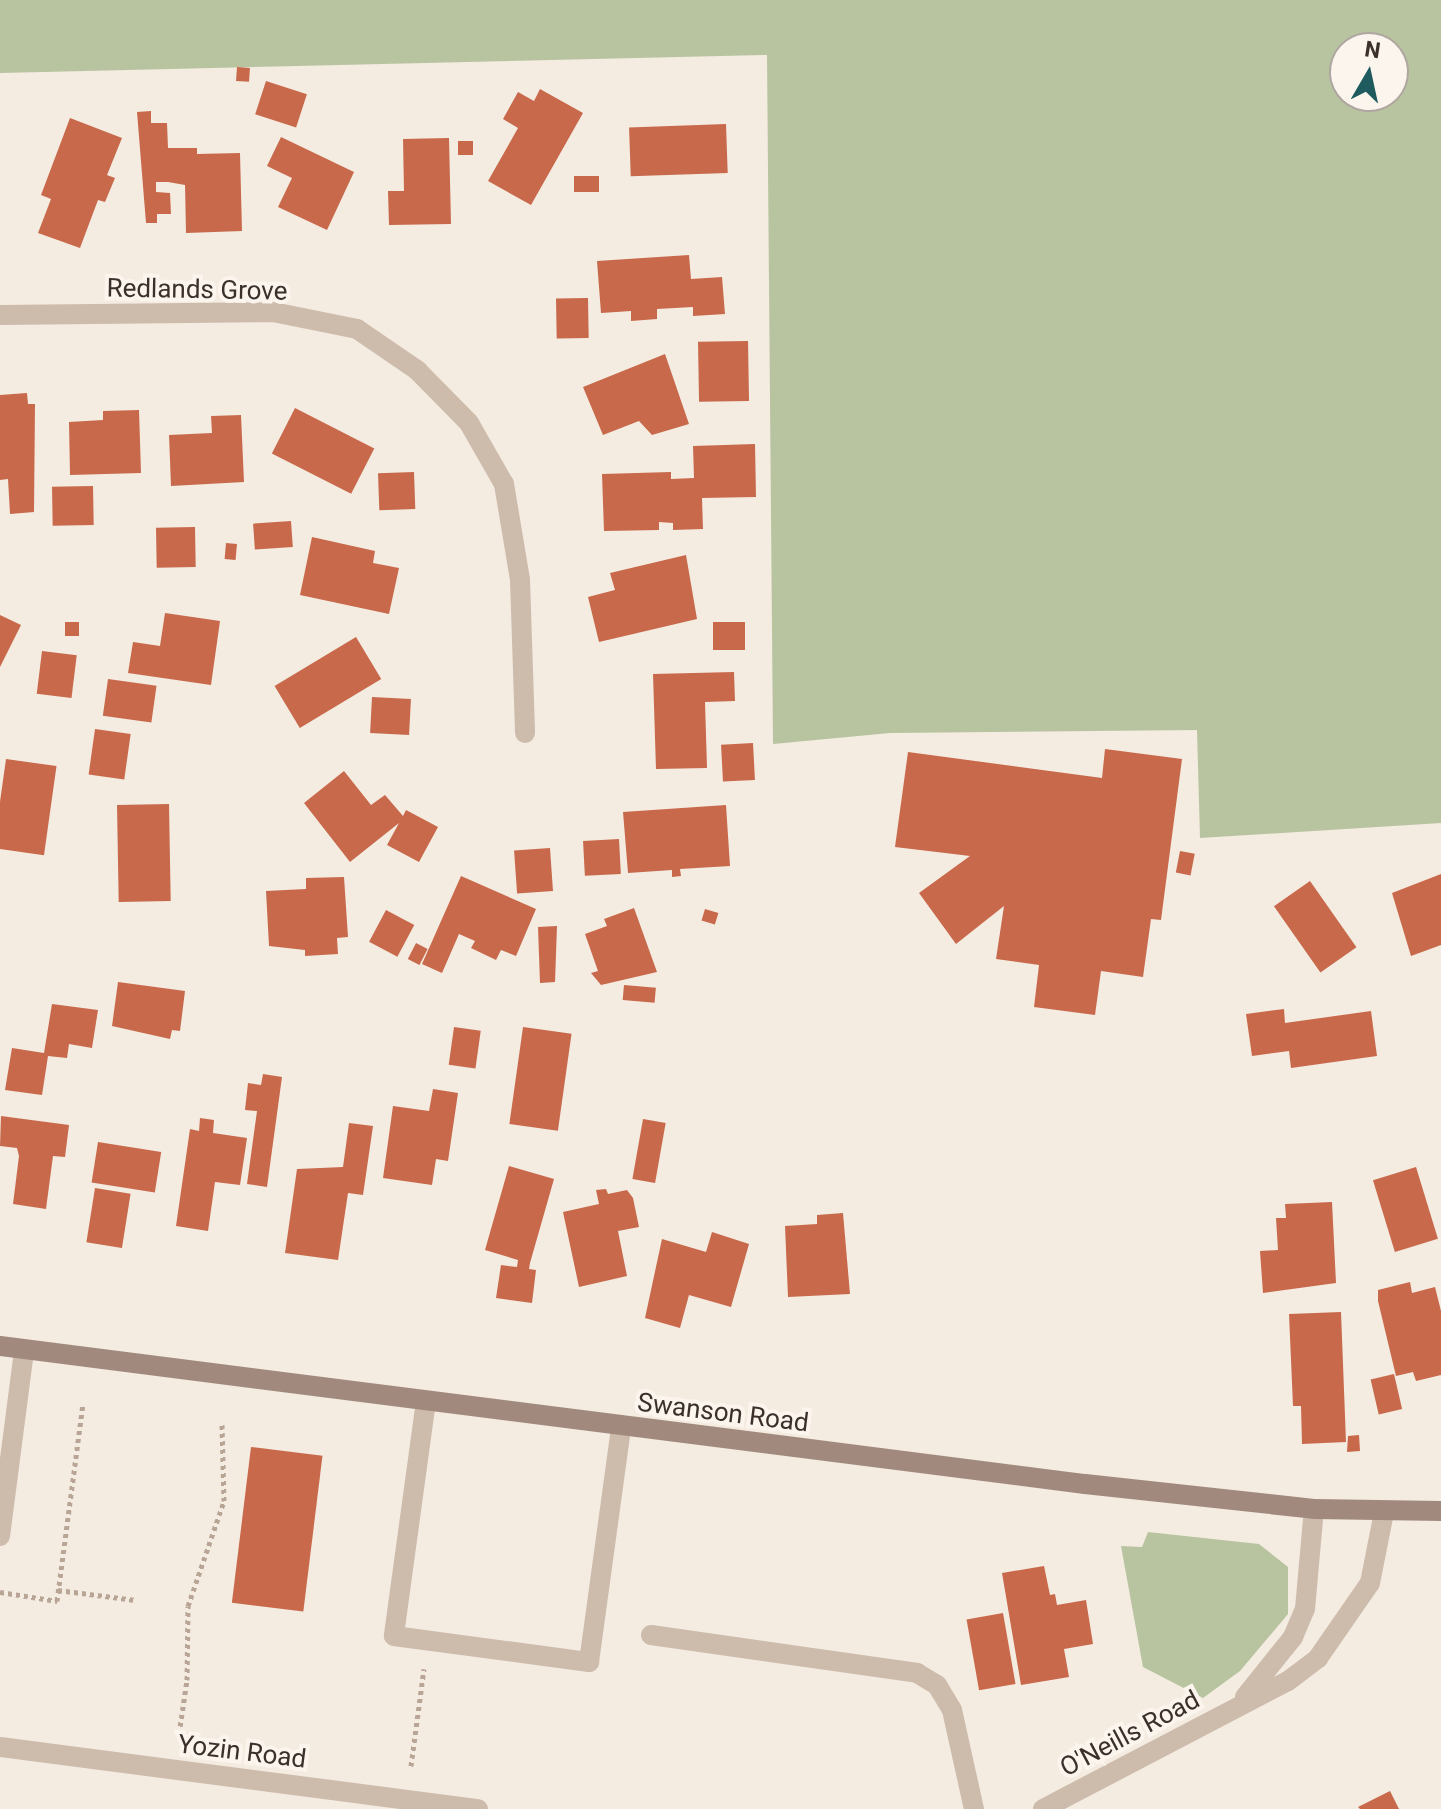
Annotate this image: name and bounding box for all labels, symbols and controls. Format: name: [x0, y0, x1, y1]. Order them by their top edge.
north arrow: [1329, 32, 1409, 112]
text: N: [1363, 36, 1382, 63]
street label: Redlands Grove: [106, 273, 288, 307]
street label: Swanson Road: [636, 1387, 810, 1439]
street label: O'Neills Road: [1055, 1684, 1205, 1784]
street label: Yozin Road: [176, 1729, 308, 1775]

